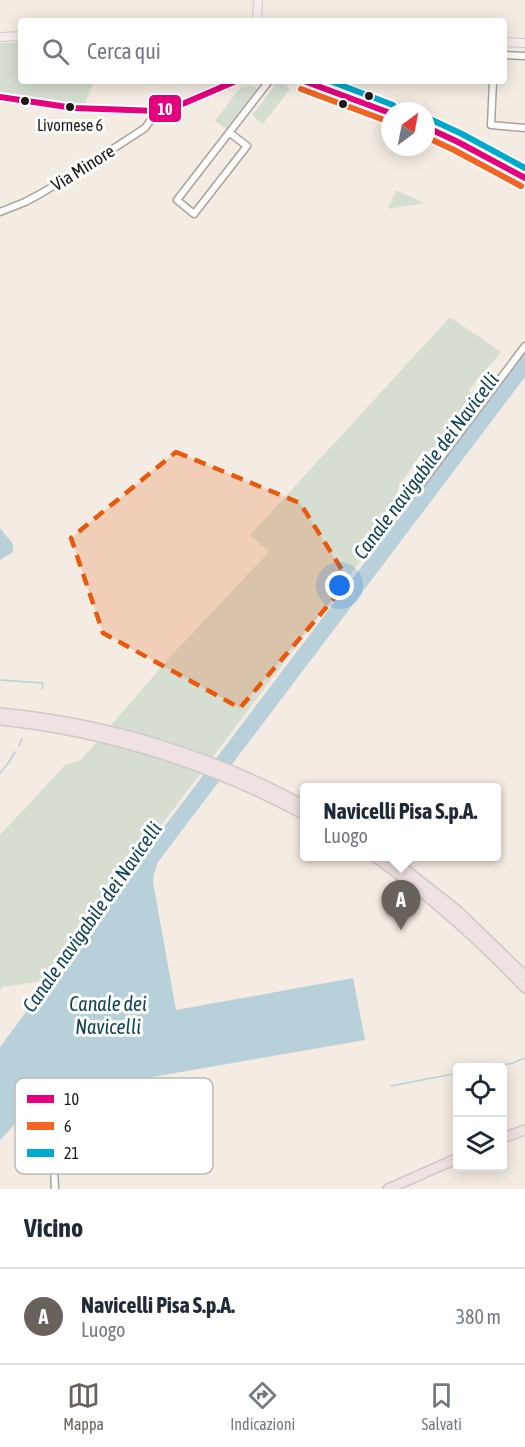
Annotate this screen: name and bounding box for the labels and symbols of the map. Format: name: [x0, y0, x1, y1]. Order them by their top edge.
unlabelled marker: [363, 90, 375, 102]
line badge: 10: [148, 94, 182, 123]
unlabelled marker: [19, 95, 31, 107]
unlabelled marker: [337, 98, 349, 110]
text: 10: [157, 100, 173, 118]
marker: Livornese 6: [64, 101, 76, 113]
north arrow: [381, 102, 435, 156]
place label: Livornese 6: [37, 116, 103, 134]
street label: Via Minore: [47, 140, 118, 195]
water label: Canale navigabile dei Navicelli: [348, 368, 503, 563]
your location: [325, 571, 354, 600]
water label: Canale navigabile dei Navicelli: [17, 817, 166, 1016]
pin: A: [382, 880, 420, 930]
water label: Canale dei Navicelli: [69, 992, 147, 1038]
legend: [15, 1078, 213, 1174]
text: 10: [64, 1090, 79, 1108]
text: 6: [64, 1117, 72, 1135]
text: 21: [64, 1144, 79, 1162]

